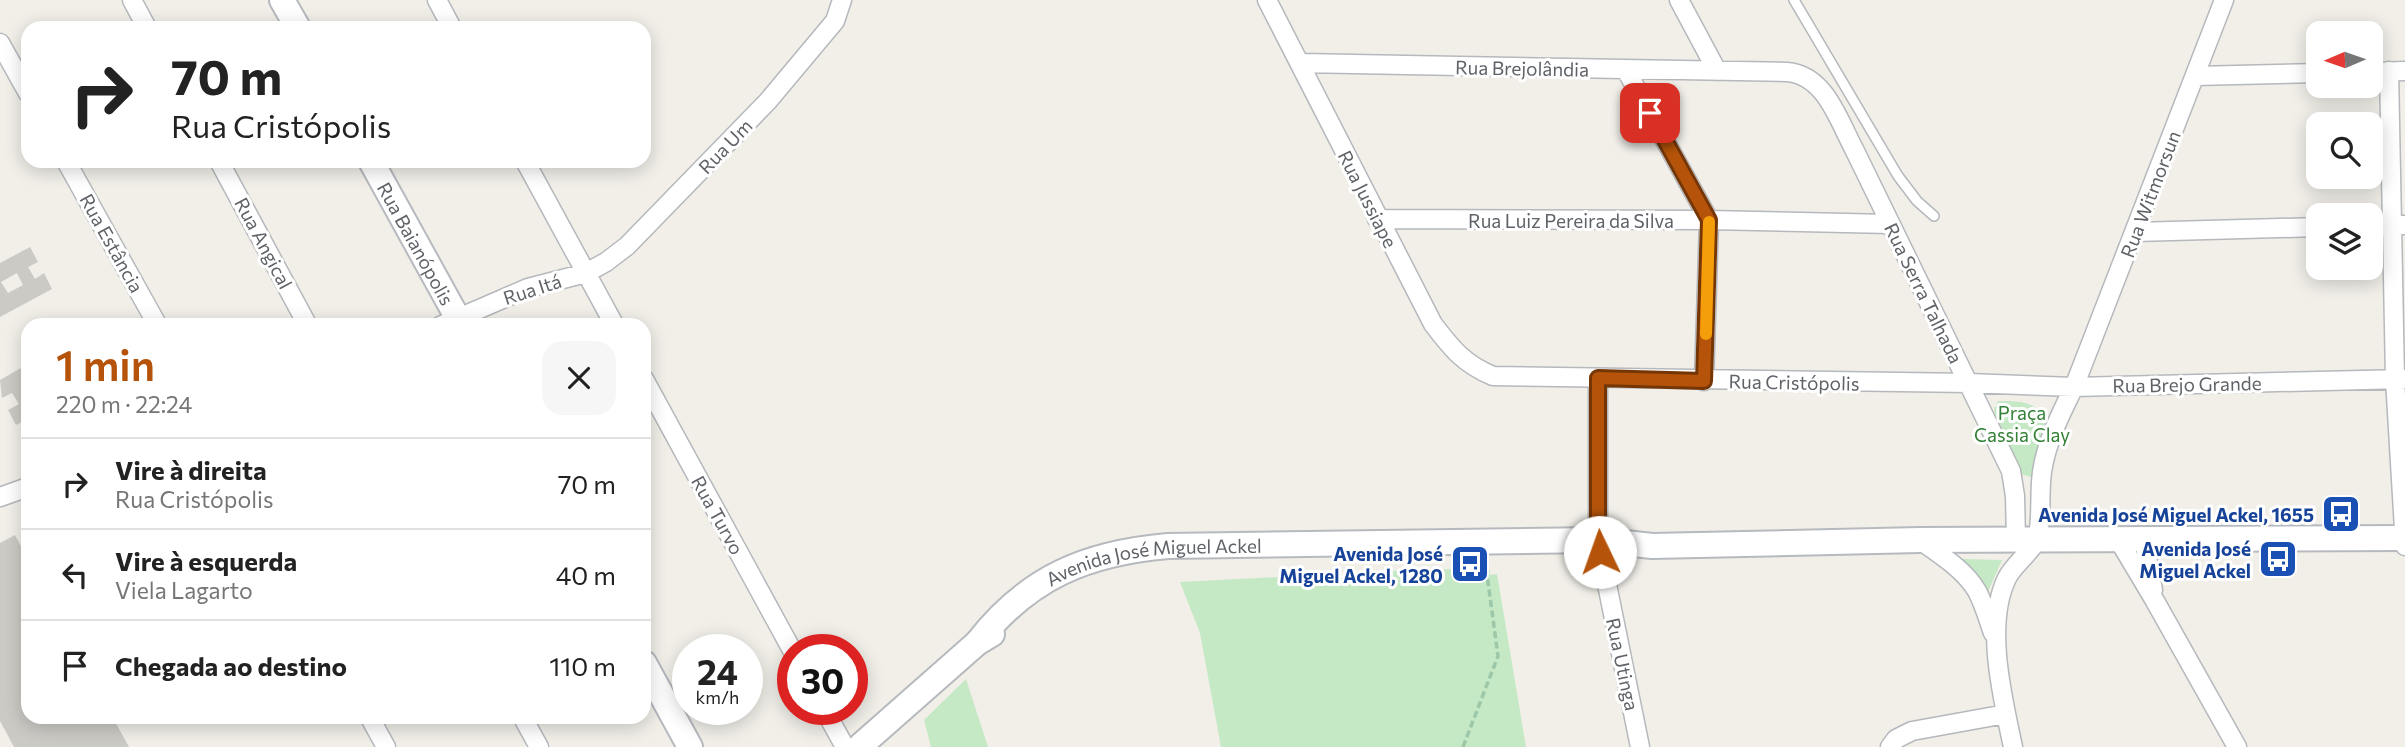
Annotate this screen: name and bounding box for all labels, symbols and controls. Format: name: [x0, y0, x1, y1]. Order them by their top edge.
north arrow: [2306, 21, 2384, 98]
map controls: [2306, 21, 2383, 280]
text: 70 m: [171, 45, 282, 105]
icon: right: [56, 49, 147, 140]
street label: Rua Brejolândia: [1455, 55, 1589, 81]
pin: [1620, 83, 1680, 143]
icon: arrive: [1631, 94, 1669, 132]
text: Rua Cristópolis: [171, 105, 391, 145]
button: search: [2306, 112, 2383, 189]
street label: Rua Um: [693, 114, 757, 178]
street label: Rua Witmorsun: [2115, 127, 2185, 261]
street label: Rua Jussiape: [1334, 146, 1402, 252]
street label: Rua Baianópolis: [373, 178, 460, 309]
street label: Rua Estância: [75, 190, 149, 296]
street label: Rua Angical: [230, 193, 298, 293]
button: layers: [2306, 203, 2383, 280]
street label: Rua Luiz Pereira da Silva: [1468, 209, 1674, 232]
street label: Rua Serra Talhada: [1880, 219, 1968, 367]
street label: Rua Itá: [500, 269, 564, 309]
text: 1 min: [56, 338, 155, 390]
button: close: [542, 341, 616, 415]
street label: Rua Cristópolis: [1728, 369, 1860, 395]
street label: Rua Brejo Grande: [2112, 371, 2262, 397]
text: 220 m · 22:24: [56, 390, 192, 418]
park label: Praça Cassia Clay: [1974, 401, 2070, 446]
text: Vire à direita: [115, 454, 267, 485]
icon: right: [56, 465, 94, 503]
text: 70 m: [558, 468, 616, 499]
street label: Rua Turvo: [687, 472, 749, 558]
text: Rua Cristópolis: [115, 485, 273, 513]
bus stop icon: Avenida José Miguel Ackel, 1655: [2320, 493, 2362, 535]
place label: Avenida José Miguel Ackel, 1655: [2038, 503, 2314, 526]
position arrow: [1563, 515, 1637, 589]
street label: Avenida José Miguel Ackel: [1041, 533, 1262, 590]
place label: Avenida José Miguel Ackel: [2139, 537, 2251, 582]
bus stop icon: Avenida José Miguel Ackel: [2257, 538, 2299, 580]
place label: Avenida José Miguel Ackel, 1280: [1279, 542, 1443, 587]
bus stop icon: Avenida José Miguel Ackel, 1280: [1449, 543, 1491, 585]
text: Vire à esquerda: [115, 545, 297, 576]
icon: left: [56, 556, 94, 594]
text: 40 m: [556, 559, 616, 590]
text: Viela Lagarto: [115, 576, 253, 604]
street label: Rua Utinga: [1602, 615, 1644, 713]
speed limit sign: 30: [777, 634, 868, 725]
icon: arrive: [56, 647, 94, 685]
text: 24: [697, 649, 738, 692]
text: Chegada ao destino: [115, 650, 347, 681]
text: 110 m: [549, 650, 616, 681]
text: km/h: [696, 686, 739, 708]

